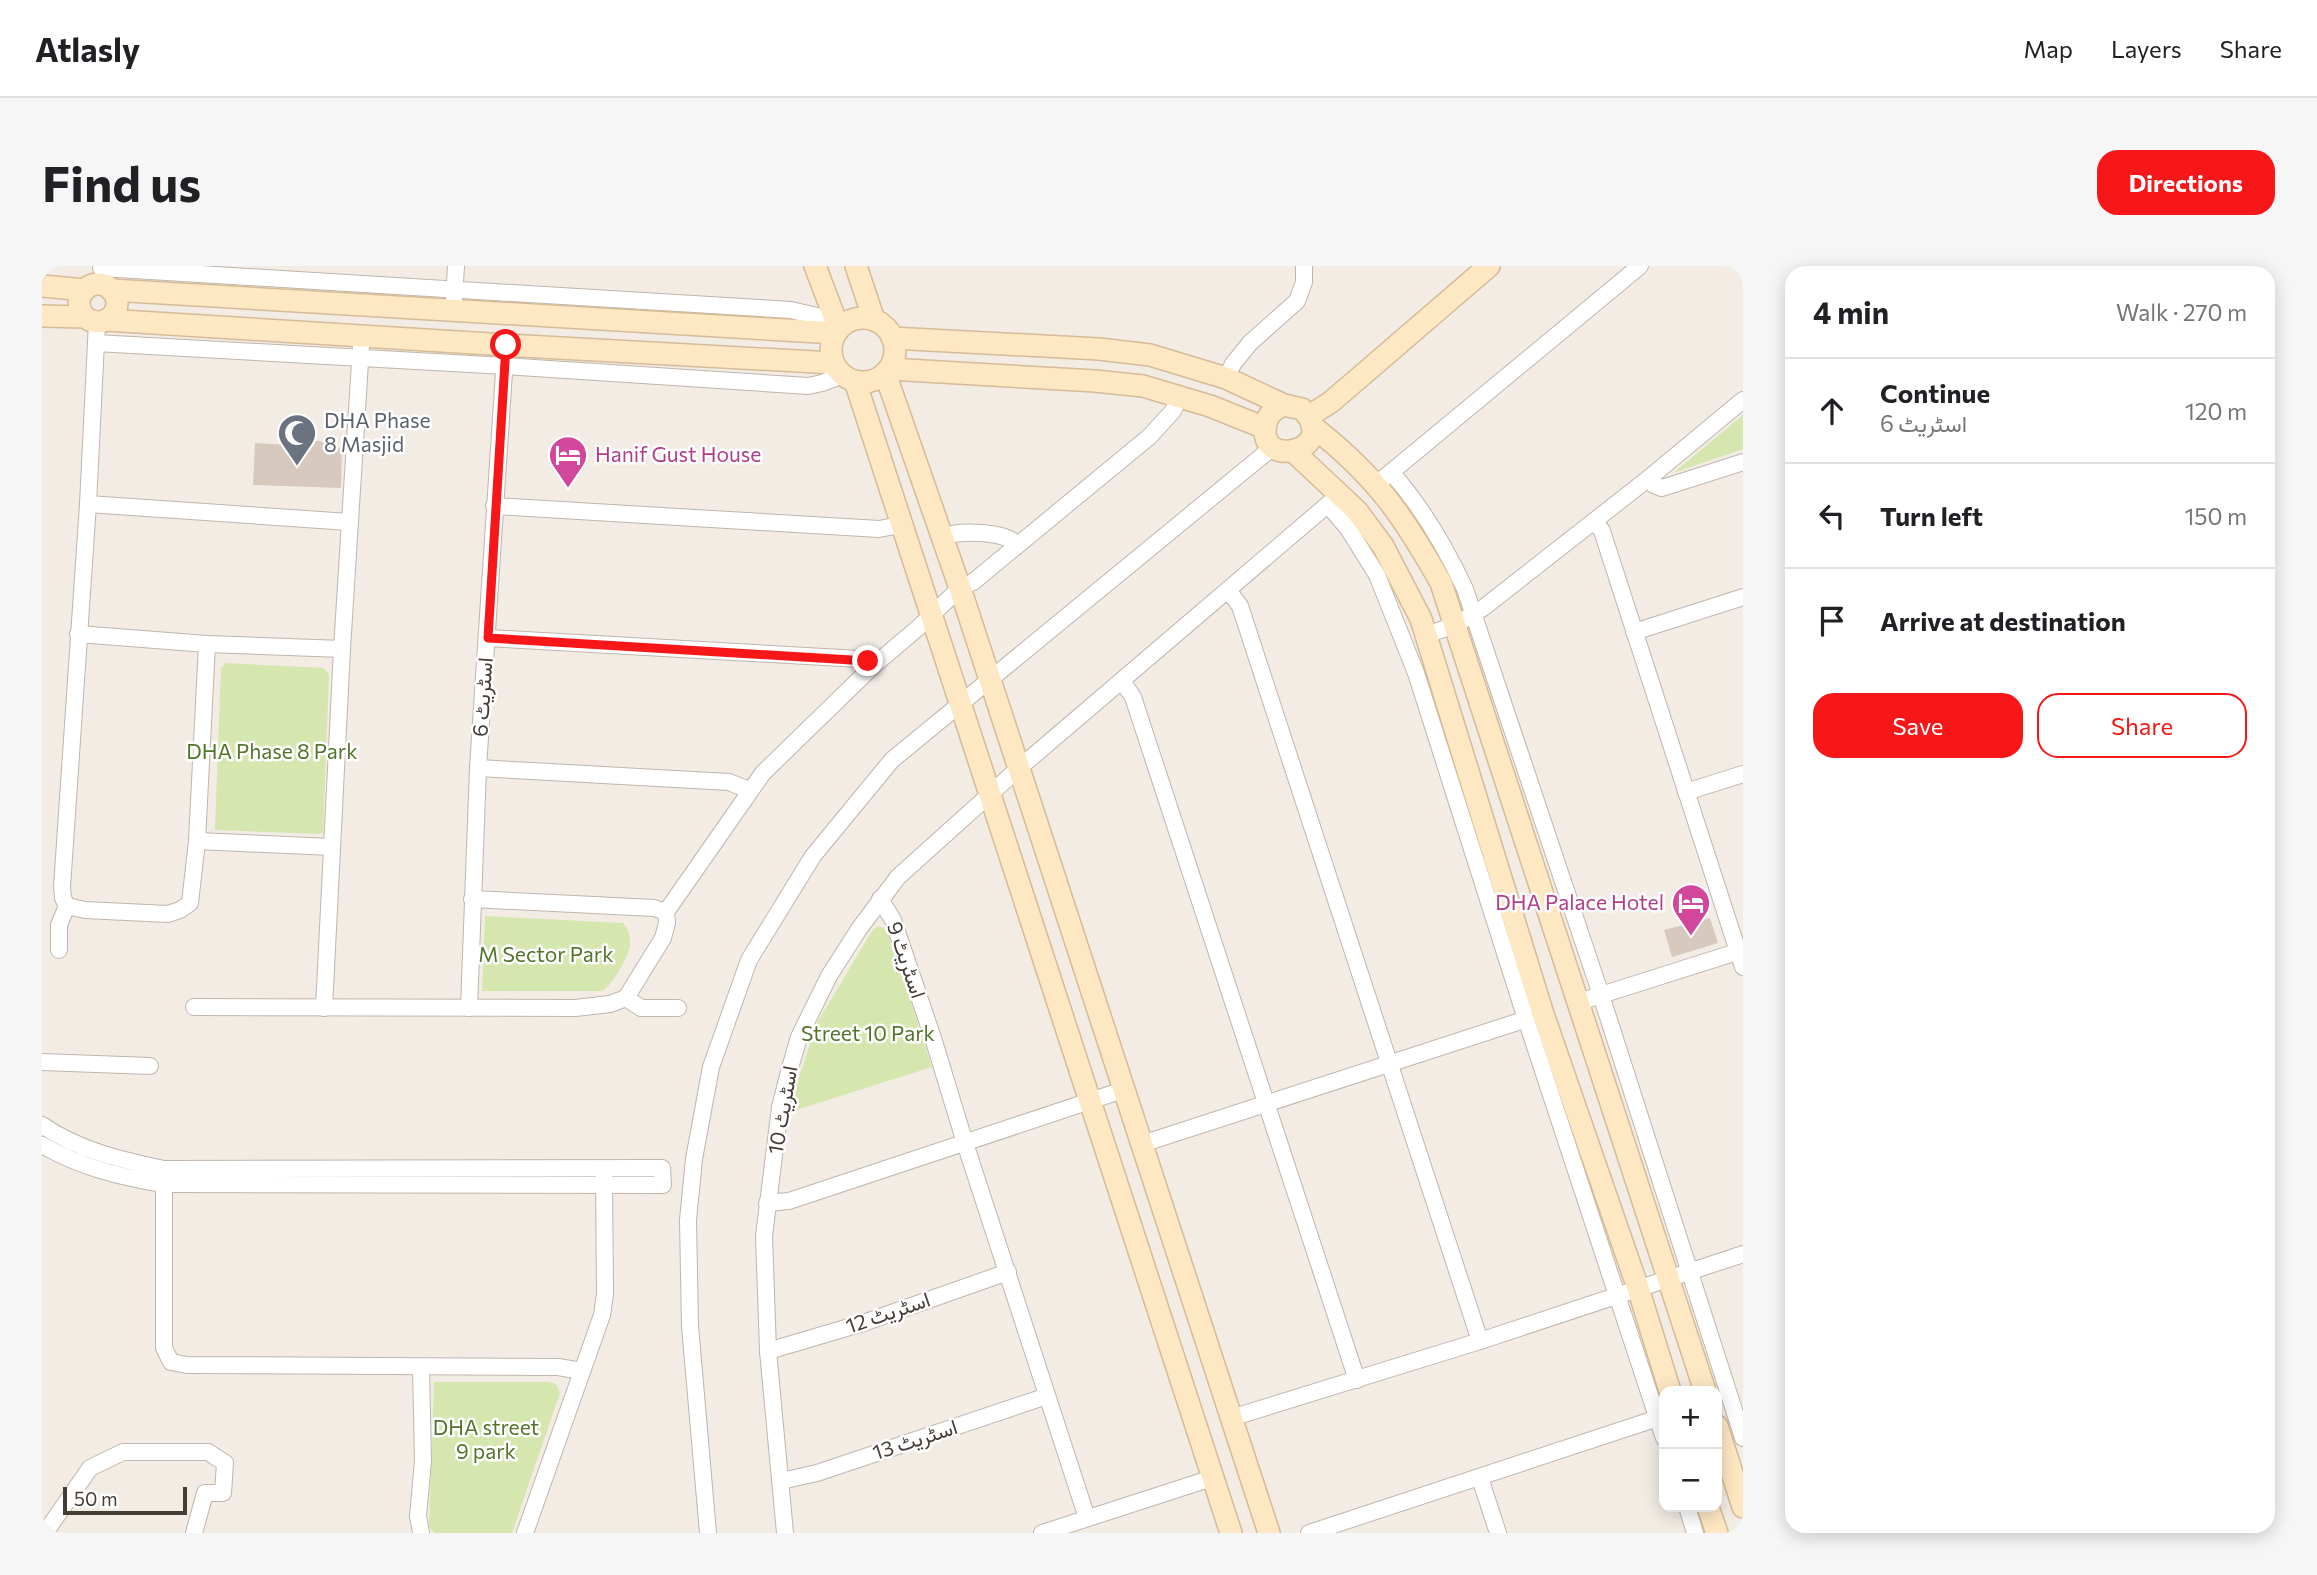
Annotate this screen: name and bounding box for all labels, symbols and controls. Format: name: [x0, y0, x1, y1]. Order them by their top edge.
text: Atlasly: [35, 28, 140, 69]
text: Map: [2024, 34, 2073, 63]
text: Layers: [2111, 34, 2182, 63]
text: Share: [2220, 34, 2282, 63]
button: Directions: [2097, 150, 2275, 215]
text: Find us: [42, 152, 201, 212]
text: 4 min: [1813, 293, 1889, 330]
text: Walk · 270 m: [2116, 298, 2247, 326]
route start: [490, 329, 521, 360]
text: Continue: [1880, 377, 1990, 408]
icon: ahead: [1813, 392, 1851, 430]
text: 120 m: [2185, 397, 2247, 425]
place label: DHA Phase 8 Masjid: [324, 407, 431, 456]
text: اسٹریٹ 6: [1880, 409, 1967, 437]
mosque icon: DHA Phase 8 Masjid: [276, 412, 318, 467]
hotel icon: Hanif Gust House: [547, 434, 589, 489]
place label: Hanif Gust House: [595, 441, 761, 466]
icon: left: [1813, 497, 1851, 535]
text: Turn left: [1880, 500, 1983, 531]
text: 150 m: [2184, 502, 2247, 530]
icon: arrive: [1813, 602, 1851, 640]
text: Arrive at destination: [1880, 605, 2126, 636]
route end: [852, 645, 883, 676]
street label: اسٹریٹ 6: [466, 656, 499, 738]
button: Save: [1813, 693, 2023, 758]
button: Share: [2037, 693, 2247, 758]
park label: DHA Phase 8 Park: [186, 738, 358, 763]
hotel icon: DHA Palace Hotel: [1670, 882, 1712, 937]
place label: DHA Palace Hotel: [1495, 889, 1664, 914]
street label: اسٹریٹ 9: [881, 918, 932, 1002]
park label: M Sector Park: [478, 941, 614, 966]
park label: Street 10 Park: [801, 1020, 935, 1045]
street label: اسٹریٹ 10: [761, 1064, 804, 1156]
street label: اسٹریٹ 12: [842, 1286, 934, 1340]
map controls: [1659, 1386, 1722, 1512]
button: +: [1659, 1386, 1722, 1449]
street label: اسٹریٹ 13: [869, 1413, 961, 1466]
park label: DHA street 9 park: [433, 1414, 539, 1463]
button: −: [1659, 1449, 1722, 1512]
scale bar: [63, 1484, 187, 1516]
text: 50 m: [74, 1487, 118, 1510]

